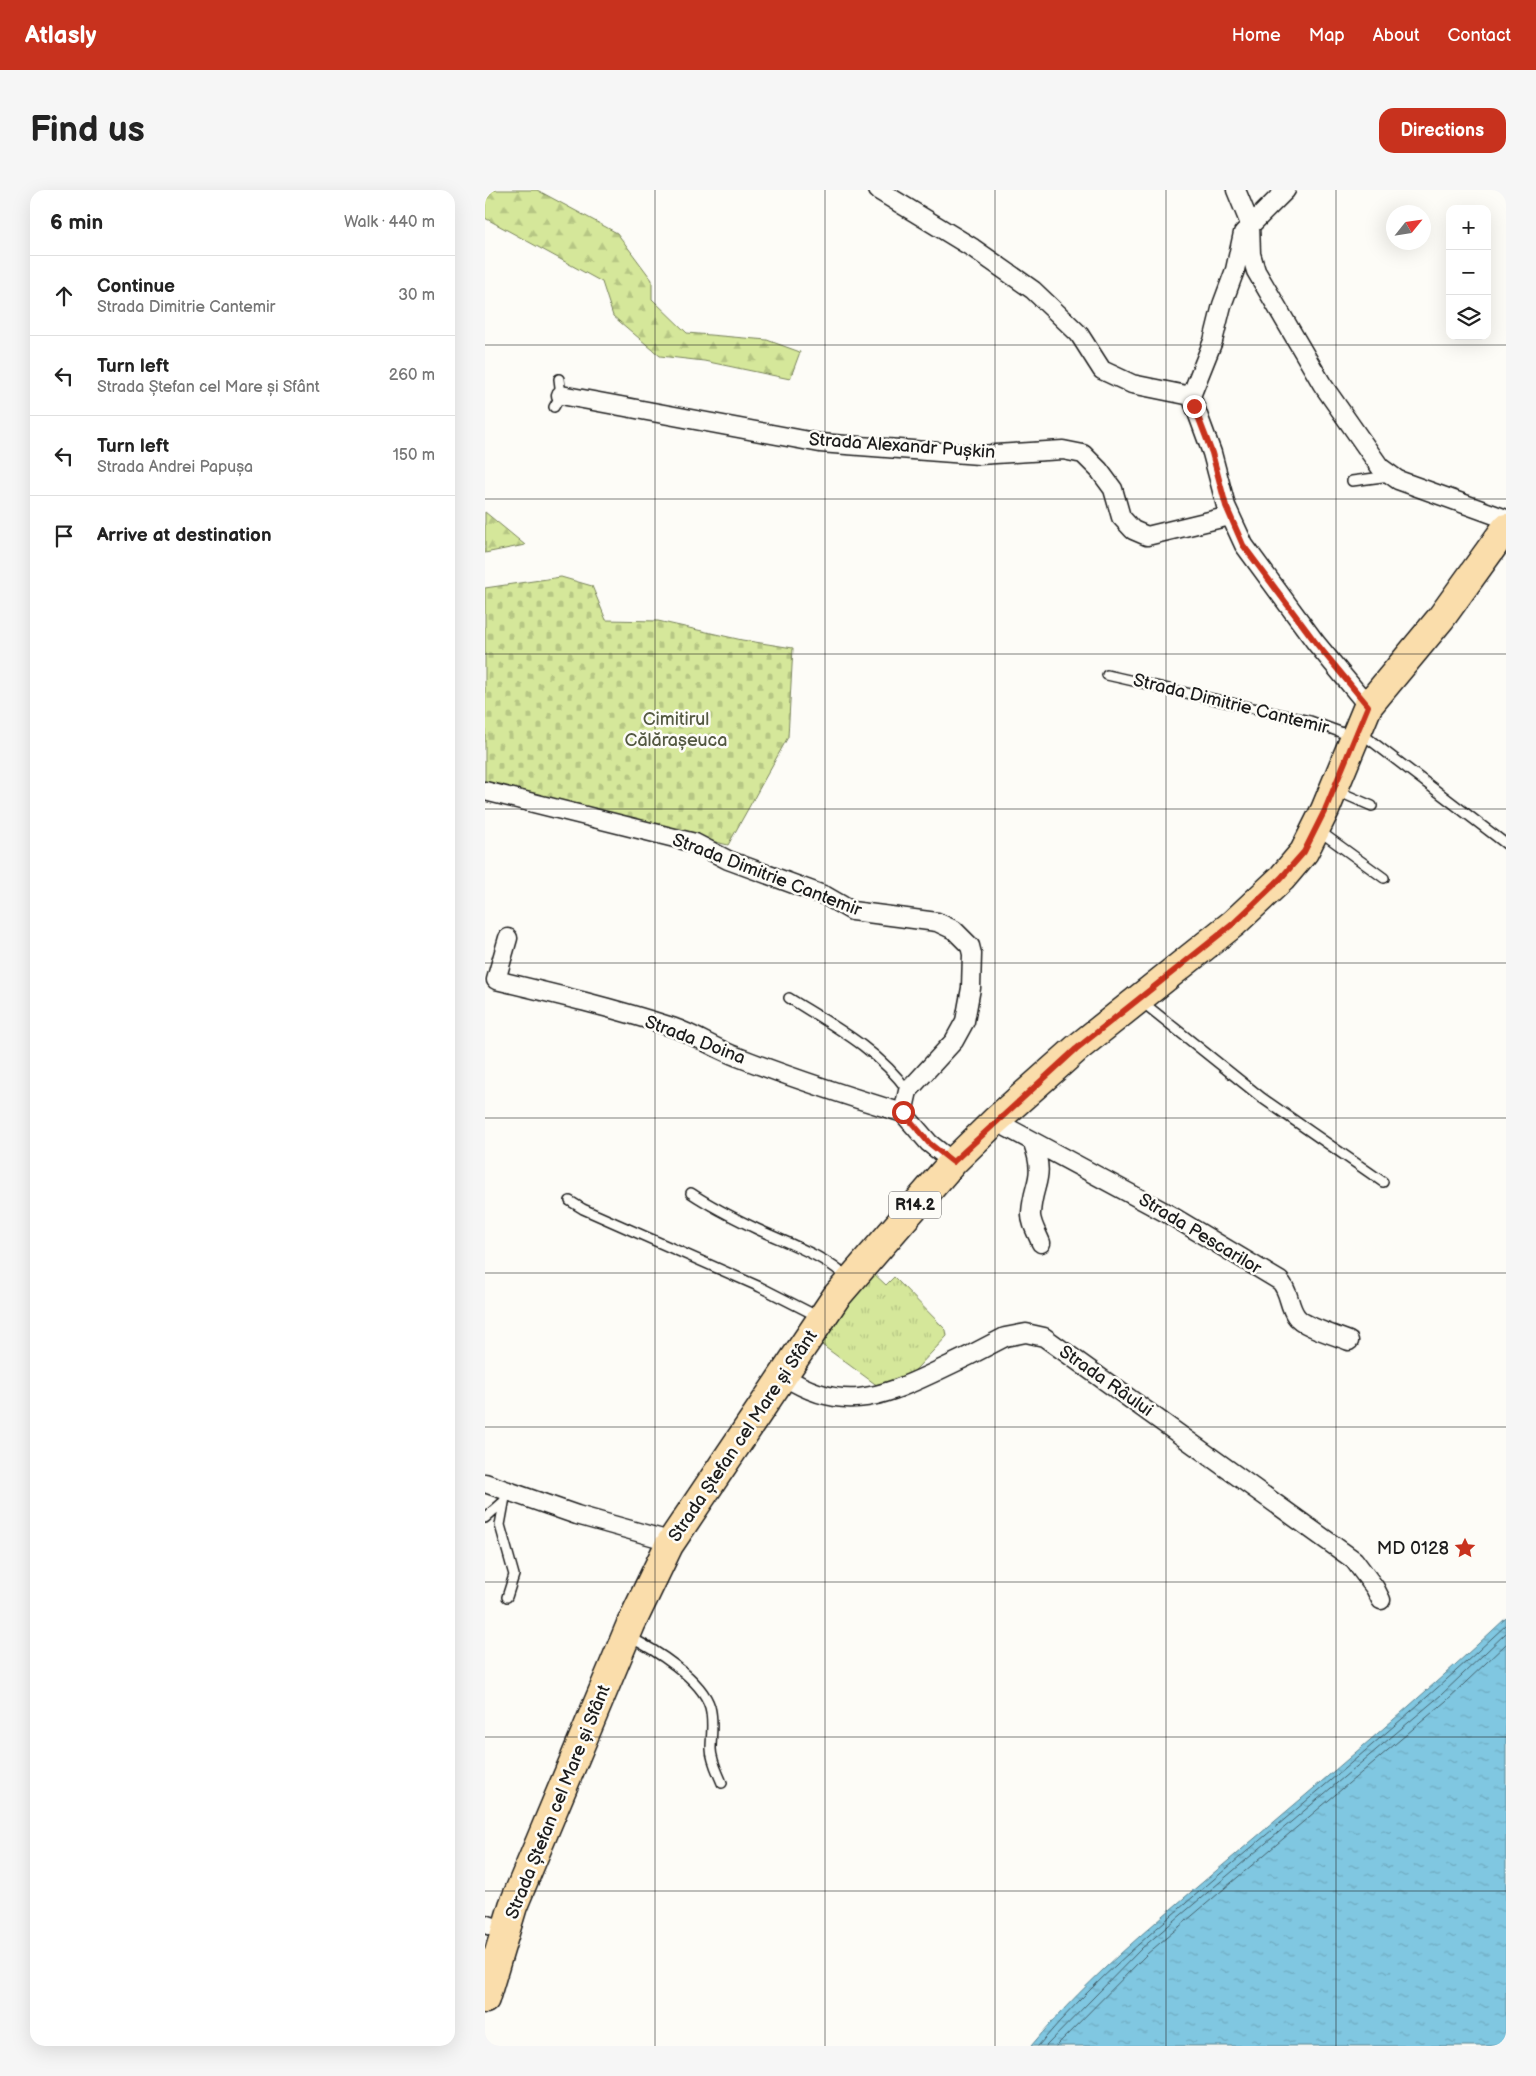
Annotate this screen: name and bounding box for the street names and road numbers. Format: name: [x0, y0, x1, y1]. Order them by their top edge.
street label: Strada Alexandr Pușkin: [808, 429, 996, 463]
street label: Strada Dimitrie Cantemir: [1131, 670, 1331, 739]
street label: Strada Dimitrie Cantemir: [670, 829, 865, 921]
street label: Strada Doina: [642, 1011, 748, 1069]
street label: Strada Pescarilor: [1135, 1189, 1266, 1279]
road number: R14.2: [889, 1192, 941, 1218]
street label: Strada Ștefan cel Mare și Sfânt: [664, 1326, 822, 1546]
street label: Strada Râului: [1055, 1341, 1157, 1421]
street label: Strada Ștefan cel Mare și Sfânt: [501, 1682, 615, 1922]

